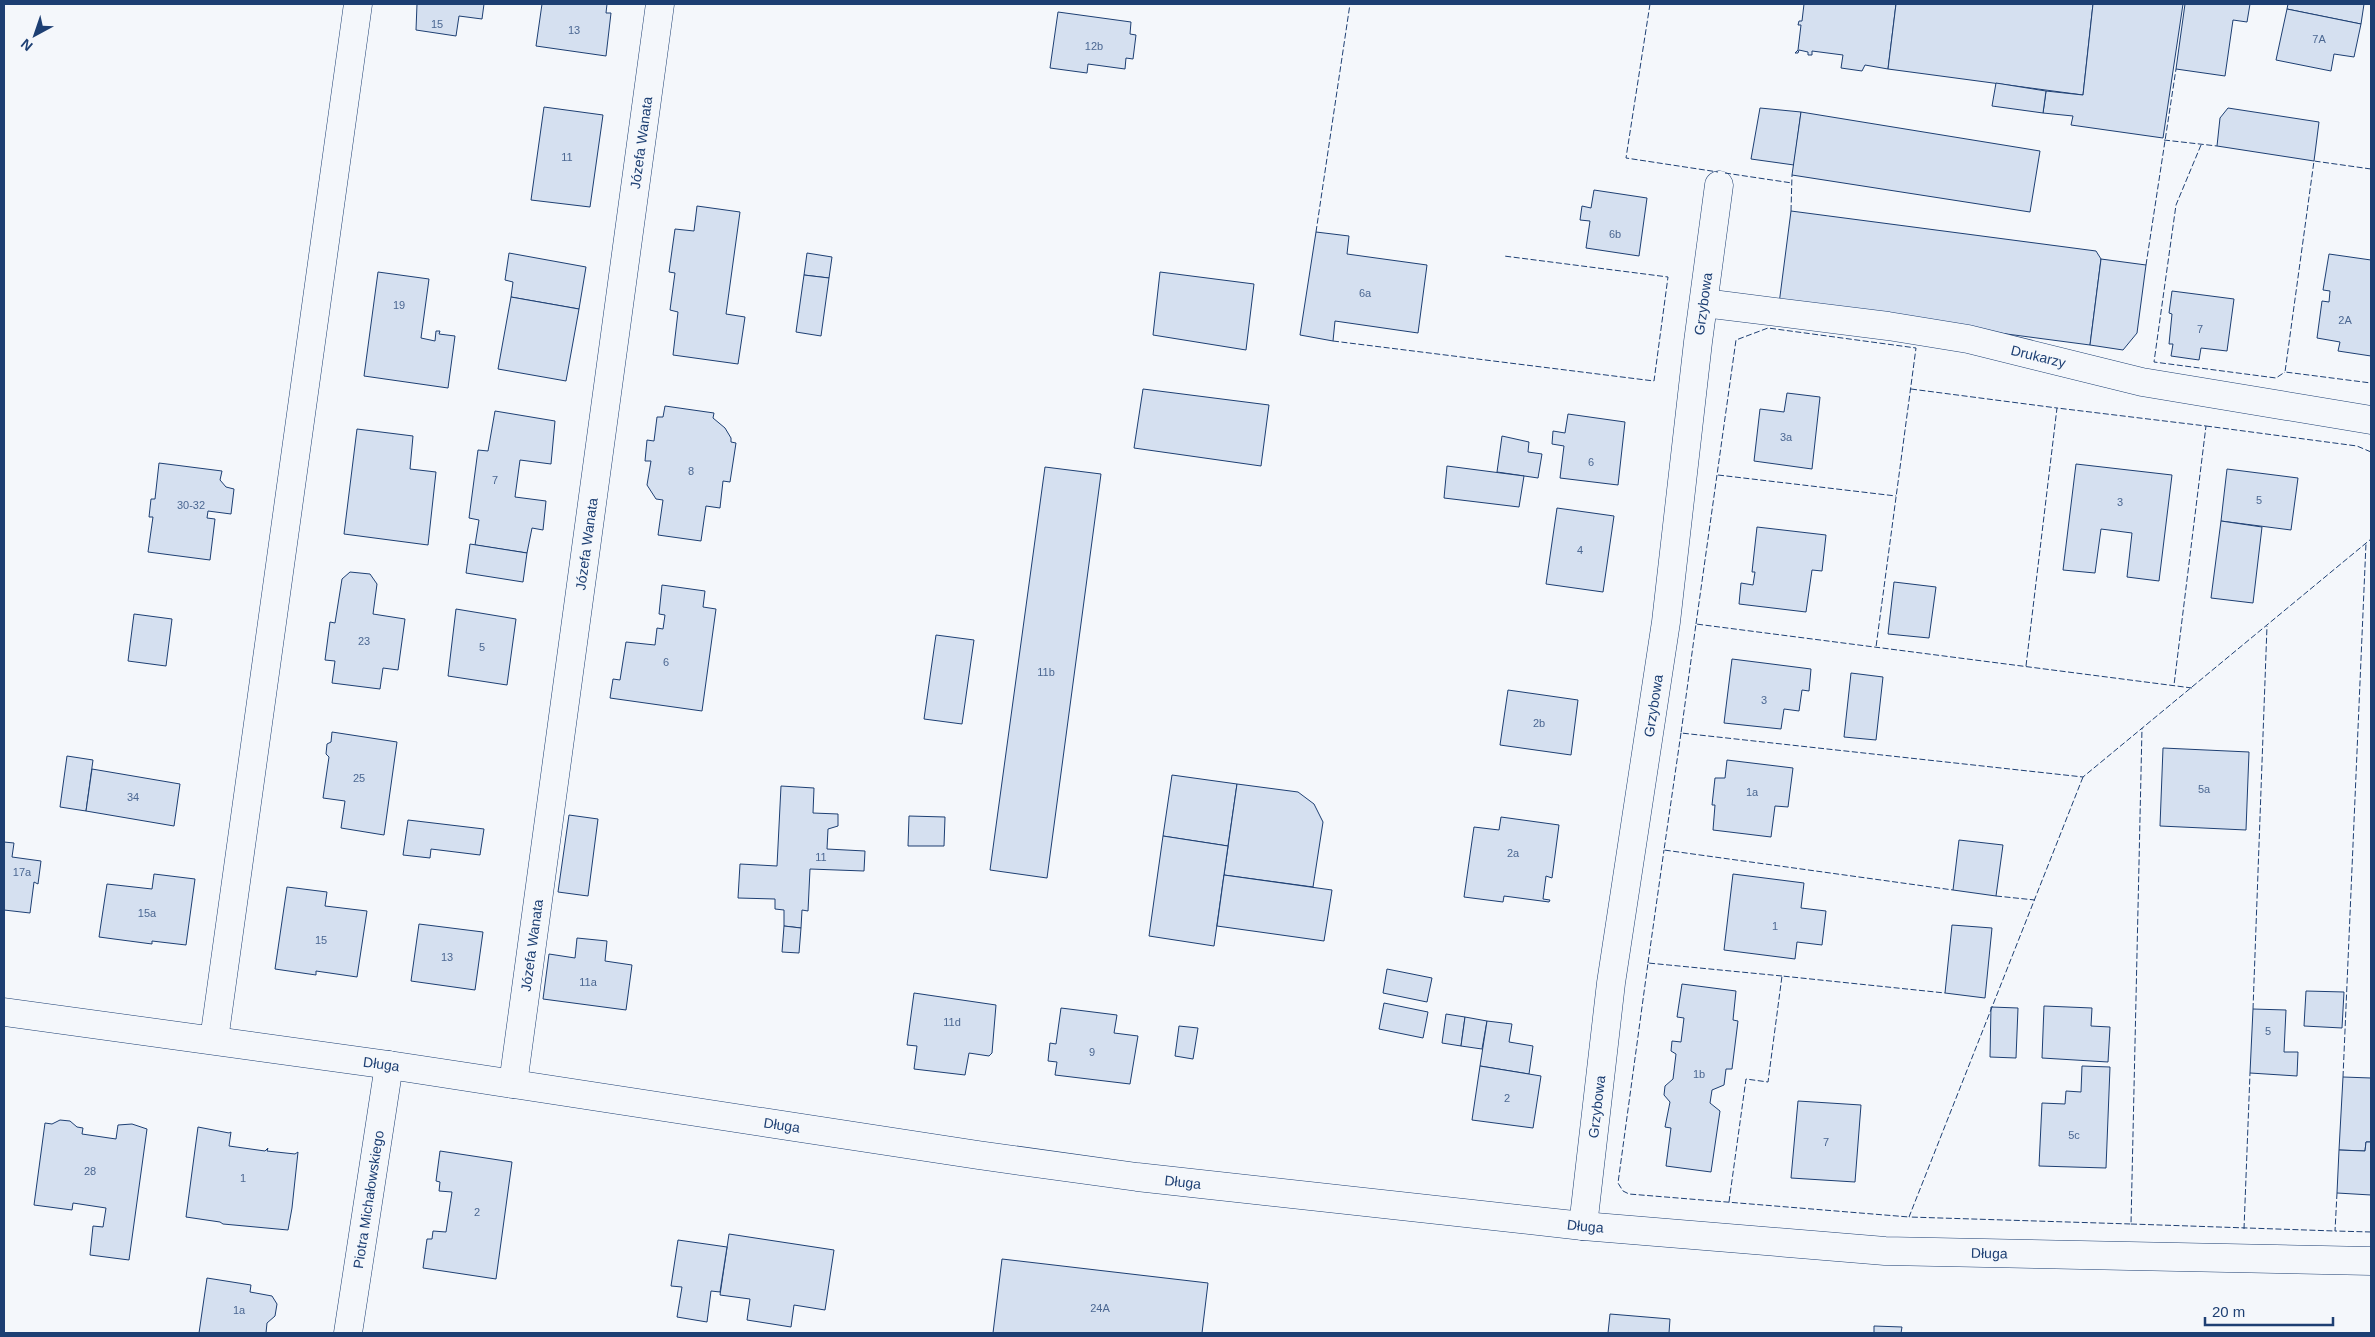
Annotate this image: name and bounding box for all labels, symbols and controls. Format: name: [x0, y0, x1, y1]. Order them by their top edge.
north arrow: [10, 10, 60, 60]
house number: 15: [431, 18, 443, 30]
house number: 13: [568, 24, 580, 36]
house number: 7A: [2312, 33, 2326, 45]
text: N: [18, 36, 36, 54]
house number: 12b: [1085, 40, 1103, 52]
street label: Józefa Wanata: [627, 95, 655, 190]
house number: 11: [561, 151, 573, 163]
house number: 6b: [1609, 228, 1621, 240]
street label: Grzybowa: [1691, 271, 1715, 336]
house number: 6a: [1359, 287, 1372, 299]
house number: 19: [393, 299, 405, 311]
house number: 2A: [2338, 314, 2352, 326]
house number: 7: [2197, 323, 2203, 335]
street label: Drukarzy: [2009, 342, 2068, 371]
house number: 3a: [1780, 431, 1793, 443]
house number: 6: [1588, 456, 1594, 468]
house number: 8: [688, 465, 694, 477]
house number: 7: [492, 474, 498, 486]
house number: 5: [2256, 494, 2262, 506]
house number: 3: [2117, 496, 2123, 508]
street label: Józefa Wanata: [572, 497, 601, 591]
house number: 30-32: [177, 499, 205, 511]
house number: 4: [1577, 544, 1583, 556]
house number: 23: [358, 635, 370, 647]
house number: 5: [479, 641, 485, 653]
house number: 6: [663, 656, 669, 668]
house number: 11b: [1037, 666, 1055, 678]
street label: Grzybowa: [1641, 673, 1666, 738]
house number: 3: [1761, 694, 1767, 706]
house number: 2b: [1533, 717, 1545, 729]
house number: 25: [353, 772, 365, 784]
house number: 5a: [2198, 783, 2211, 795]
house number: 1a: [1746, 786, 1759, 798]
house number: 34: [127, 791, 139, 803]
house number: 2a: [1507, 847, 1520, 859]
house number: 11: [815, 851, 827, 863]
house number: 17a: [13, 866, 32, 878]
street label: Józefa Wanata: [518, 898, 546, 992]
house number: 15a: [138, 907, 157, 919]
house number: 1: [1772, 920, 1778, 932]
house number: 15: [315, 934, 327, 946]
house number: 13: [441, 951, 453, 963]
house number: 11a: [579, 976, 598, 988]
house number: 11d: [943, 1016, 961, 1028]
house number: 5: [2265, 1025, 2271, 1037]
house number: 9: [1089, 1046, 1095, 1058]
street label: Długa: [362, 1054, 401, 1075]
house number: 1b: [1693, 1068, 1705, 1080]
street label: Grzybowa: [1585, 1074, 1608, 1139]
house number: 2: [1504, 1092, 1510, 1104]
street label: Długa: [762, 1114, 801, 1136]
street label: Piotra Michałowskiego: [350, 1129, 387, 1270]
house number: 5c: [2068, 1129, 2080, 1141]
house number: 7: [1823, 1136, 1829, 1148]
house number: 28: [84, 1165, 96, 1177]
house number: 1: [240, 1172, 246, 1184]
street label: Długa: [1164, 1172, 1202, 1192]
house number: 2: [474, 1206, 480, 1218]
street label: Długa: [1566, 1216, 1604, 1236]
street label: Długa: [1971, 1245, 2008, 1262]
scale bar: [2205, 1294, 2332, 1326]
house number: 24A: [1090, 1302, 1110, 1314]
text: 20 m: [2212, 1303, 2245, 1320]
house number: 1a: [233, 1304, 246, 1316]

